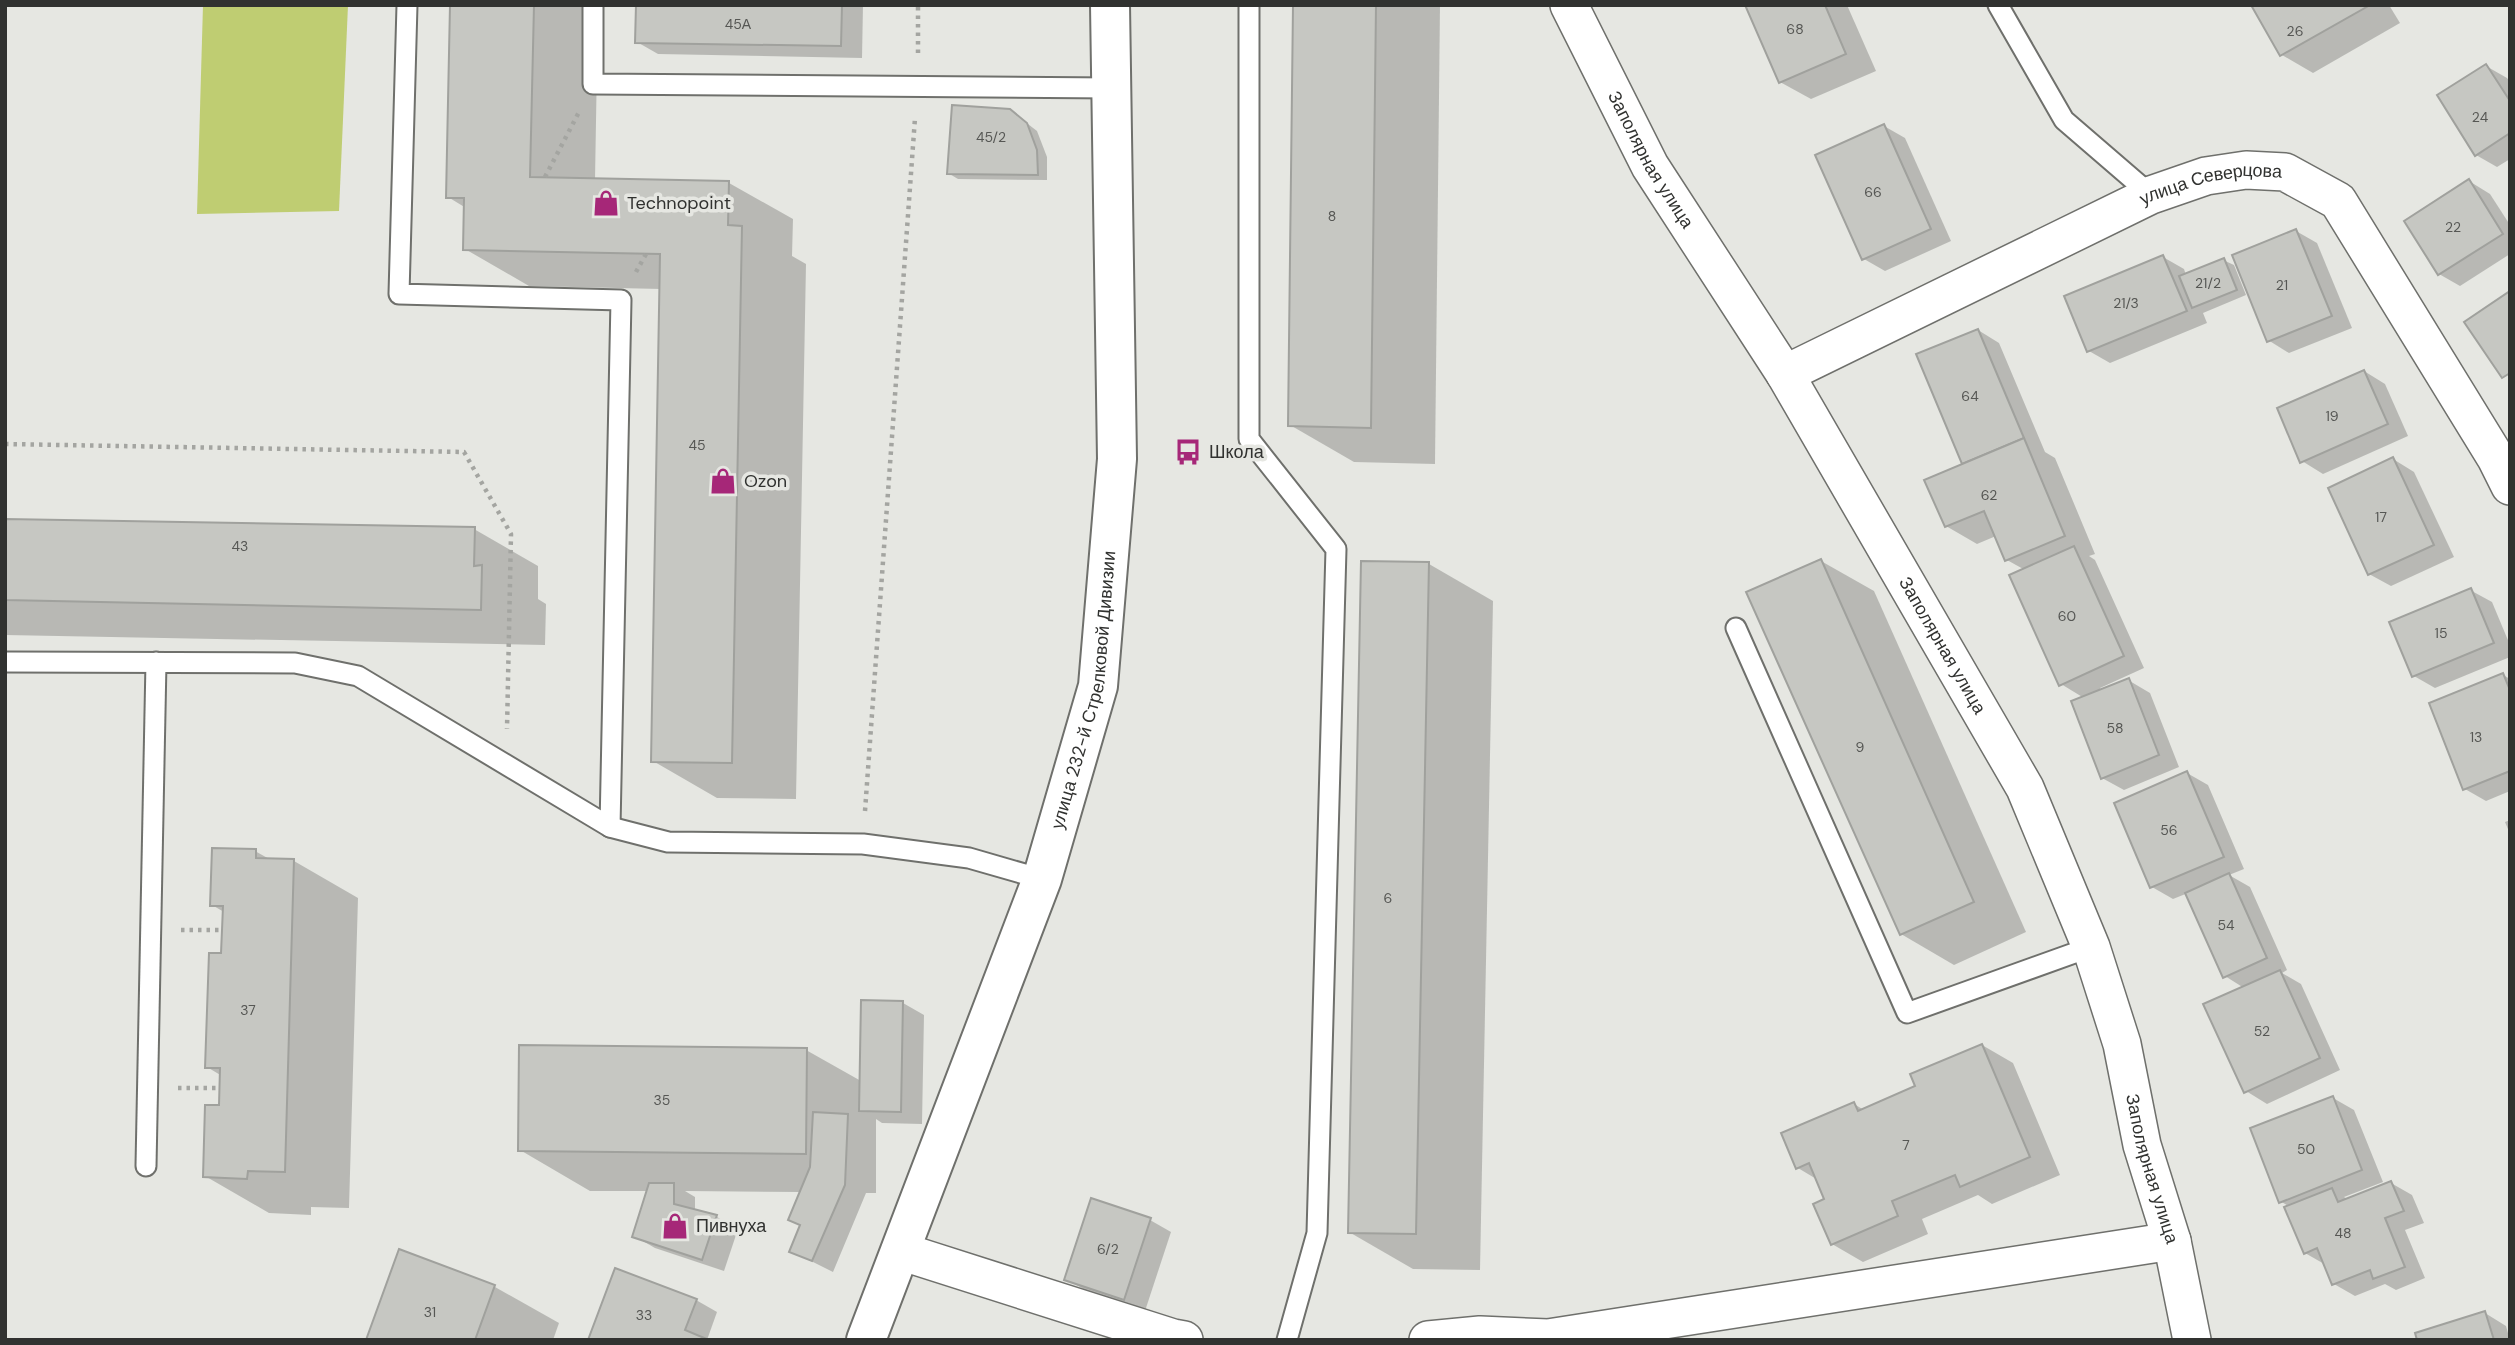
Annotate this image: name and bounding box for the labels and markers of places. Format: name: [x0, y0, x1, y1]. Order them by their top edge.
shop icon: Technopoint: [591, 188, 621, 218]
place label: Technopoint: [627, 191, 731, 215]
bus stop icon: Школа: [1173, 437, 1203, 467]
place label: Школа: [1209, 440, 1265, 464]
shop icon: Ozon: [708, 466, 738, 496]
place label: Ozon: [744, 469, 787, 493]
shop icon: Пивнуха: [660, 1211, 690, 1241]
place label: Пивнуха: [696, 1214, 767, 1238]

